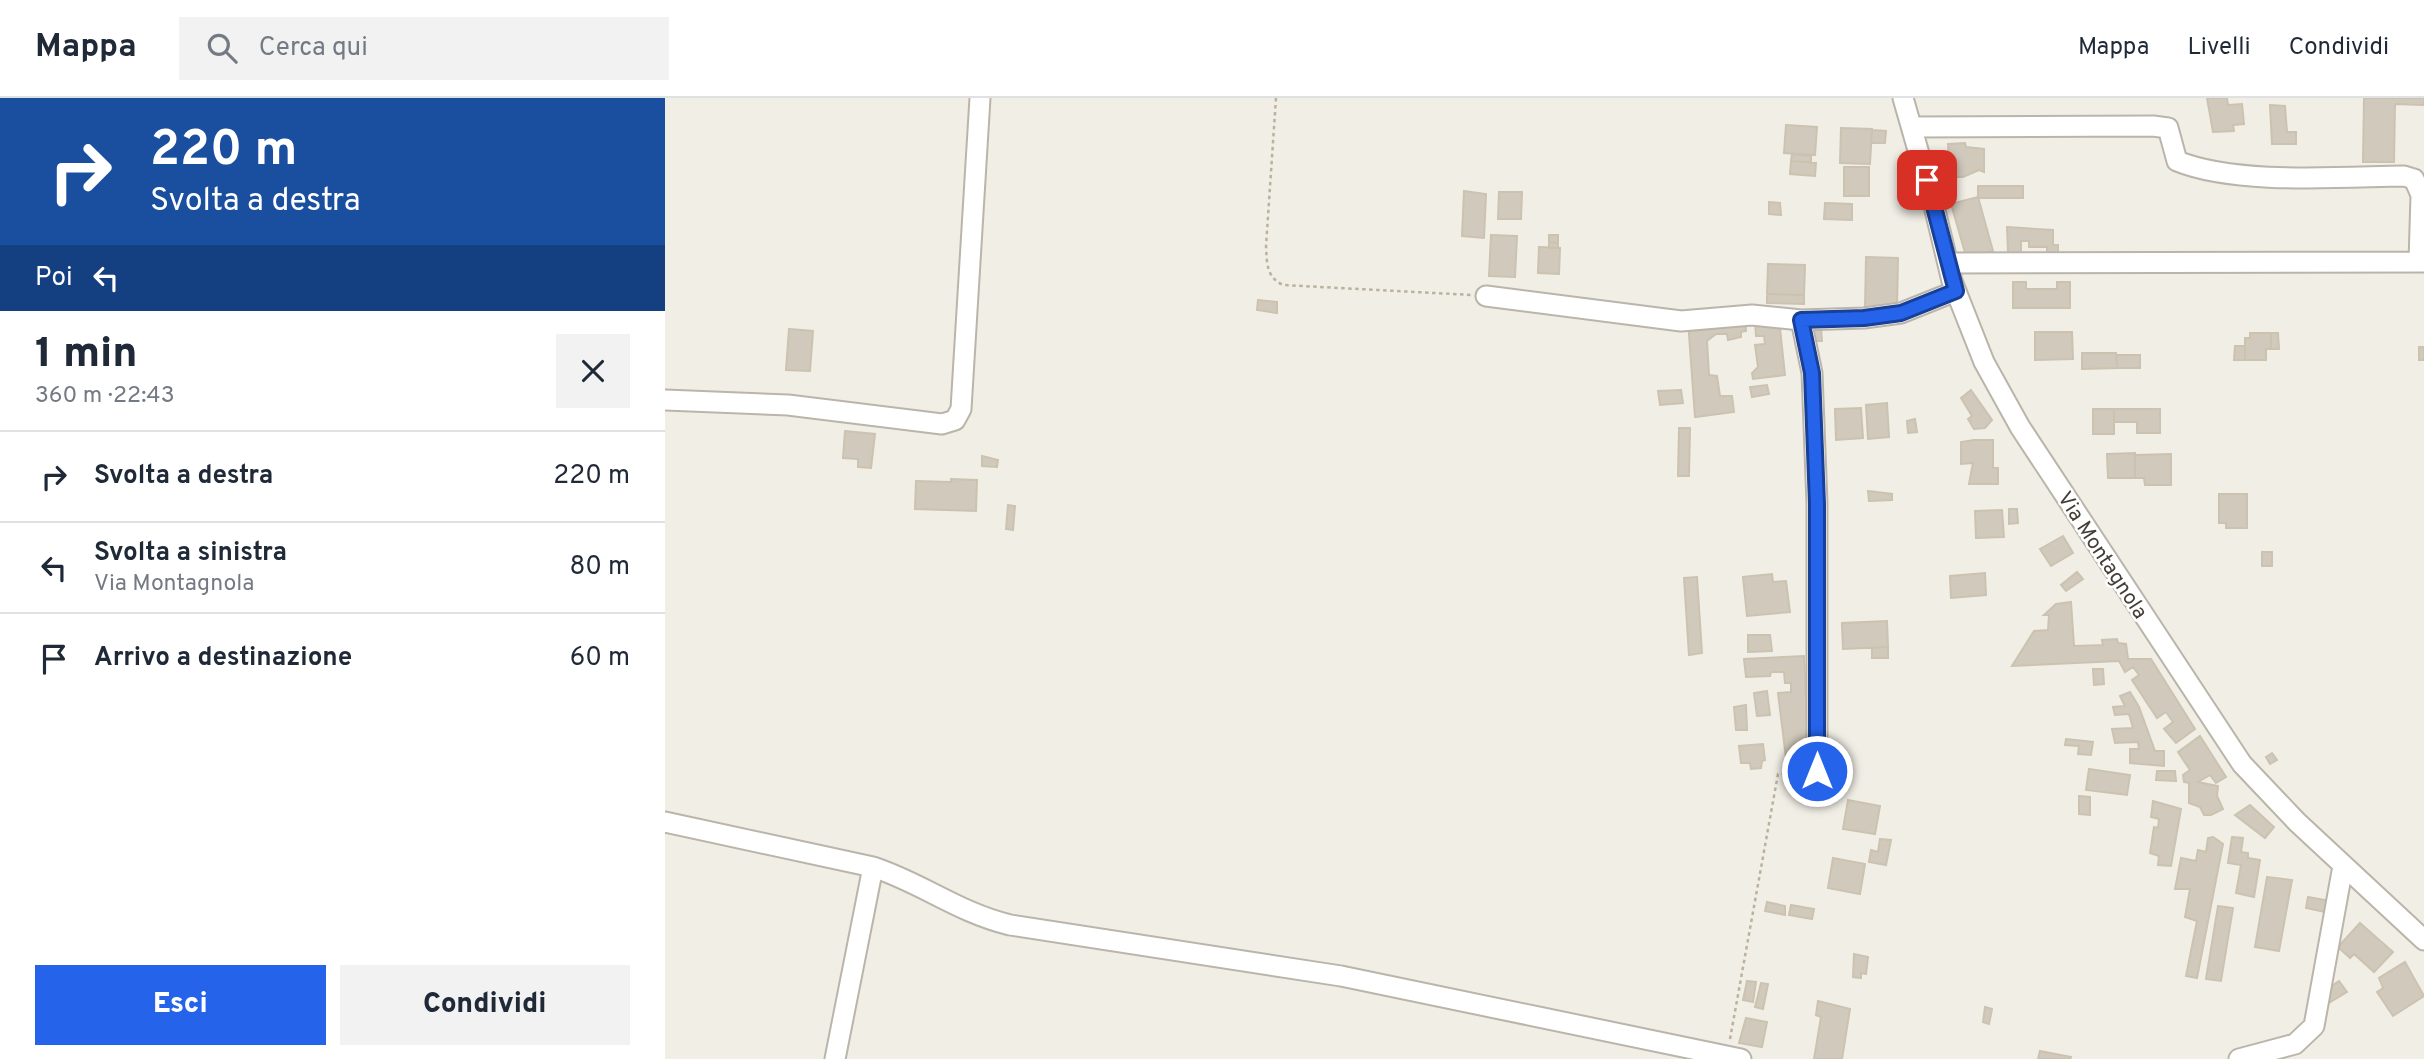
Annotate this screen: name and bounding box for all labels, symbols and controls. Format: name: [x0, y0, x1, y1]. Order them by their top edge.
search box: [179, 17, 669, 80]
text: Mappa: [35, 27, 137, 69]
icon: search: [203, 29, 241, 67]
text: Cerca qui: [259, 32, 368, 65]
text: Mappa: [2078, 33, 2149, 63]
text: Livelli: [2187, 33, 2251, 63]
text: Condividi: [2289, 33, 2389, 63]
text: 220 m: [150, 121, 297, 183]
icon: right: [35, 126, 126, 217]
pin: [1897, 150, 1957, 210]
icon: arrive: [1908, 161, 1946, 199]
text: Svolta a destra: [150, 182, 361, 222]
icon: left: [87, 259, 125, 297]
text: Poi: [35, 262, 73, 295]
text: 1 min: [35, 329, 138, 382]
button: close: [556, 334, 630, 408]
text: 360 m · 22:43: [35, 382, 175, 411]
icon: right: [35, 458, 73, 496]
text: Svolta a destra: [94, 460, 273, 493]
text: 220 m: [553, 460, 630, 493]
street label: Via Montagnola: [2051, 487, 2153, 625]
text: Svolta a sinistra: [94, 537, 287, 570]
icon: left: [35, 549, 73, 587]
text: 80 m: [570, 551, 630, 584]
text: Via Montagnola: [94, 570, 254, 599]
icon: arrive: [35, 640, 73, 678]
text: Arrivo a destinazione: [94, 642, 352, 675]
text: 60 m: [570, 642, 630, 675]
position arrow: [1780, 734, 1854, 808]
button: Esci: [35, 965, 326, 1045]
button: Condividi: [340, 965, 630, 1045]

